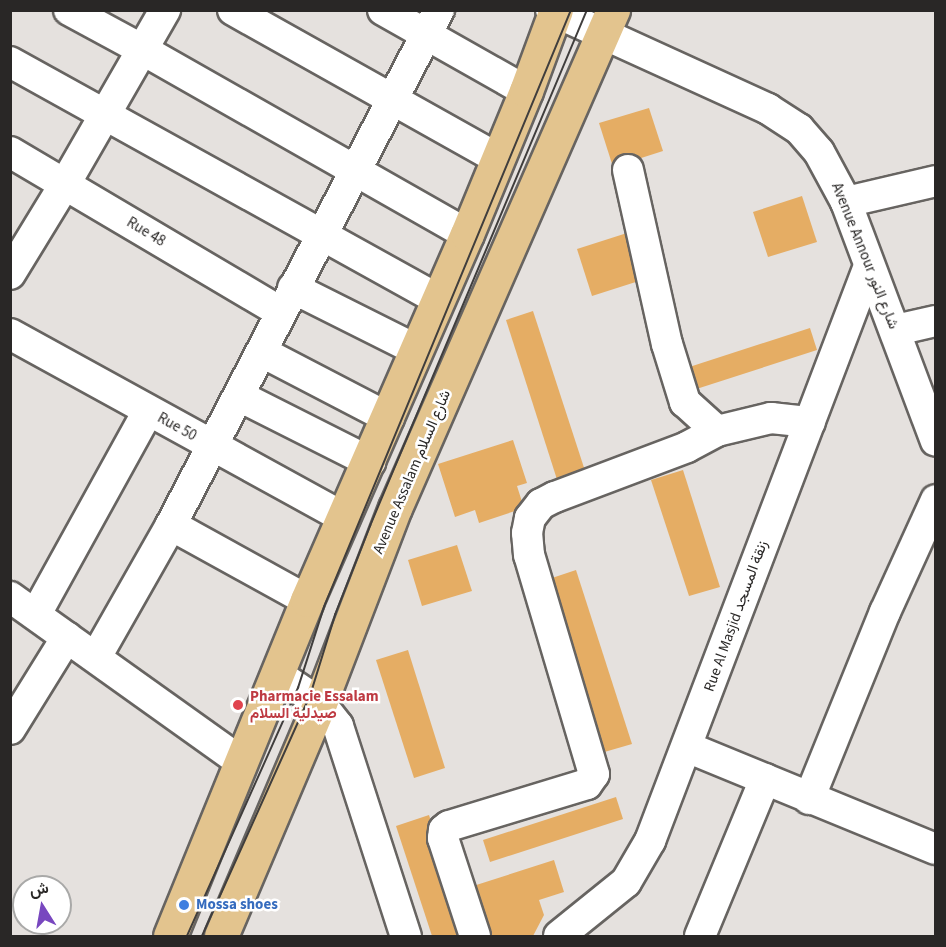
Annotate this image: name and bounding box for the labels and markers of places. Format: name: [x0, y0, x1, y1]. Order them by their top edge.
place label: Pharmacie Essalam صيدلية السلام: [250, 687, 379, 722]
marker: Pharmacie Essalam صيدلية السلام: [231, 698, 245, 712]
place label: Mossa shoes: [196, 896, 278, 914]
marker: Mossa shoes: [177, 898, 191, 912]

